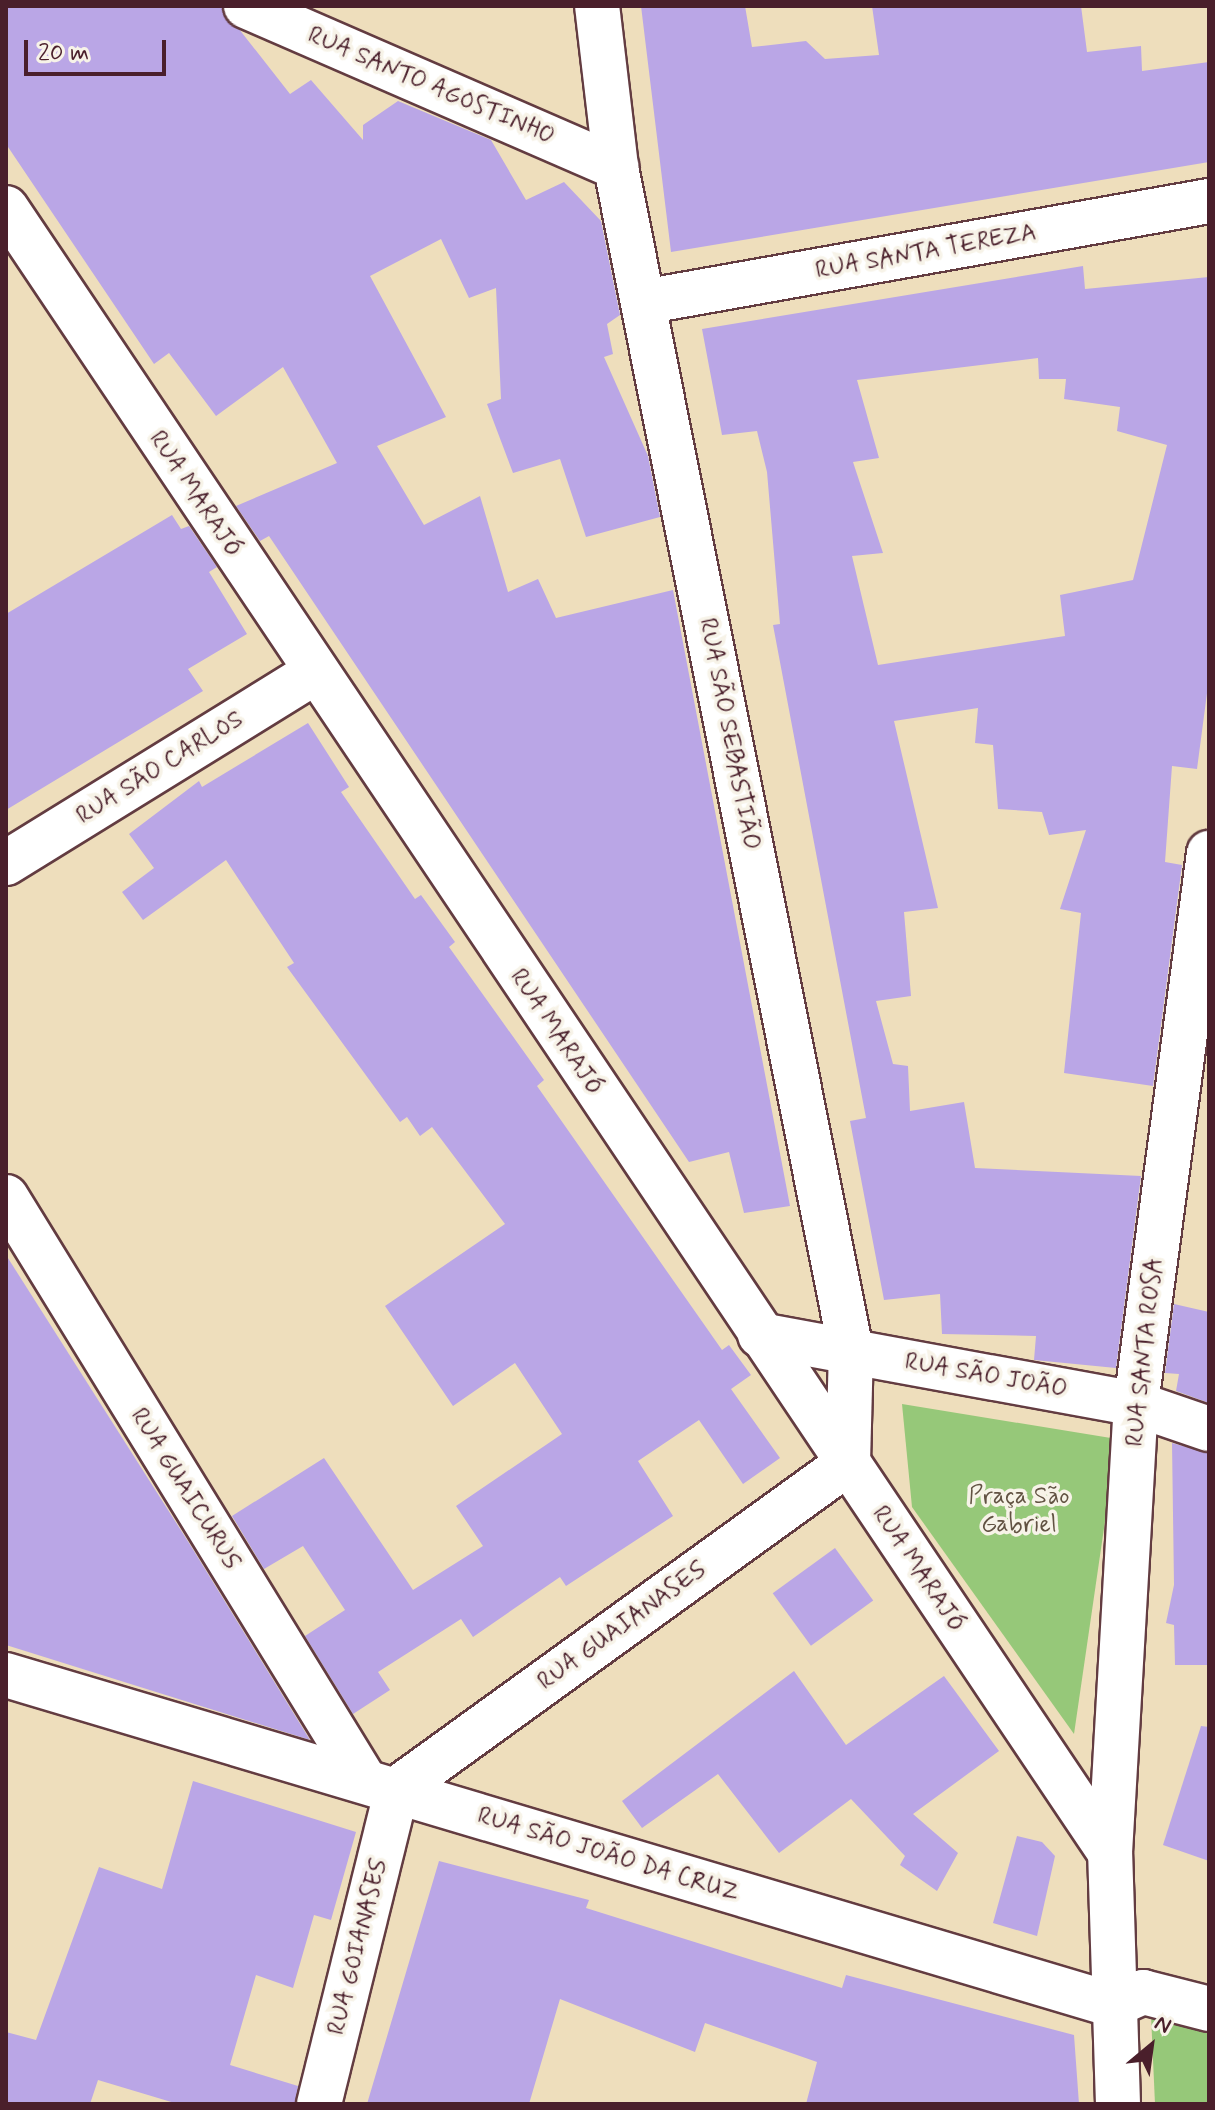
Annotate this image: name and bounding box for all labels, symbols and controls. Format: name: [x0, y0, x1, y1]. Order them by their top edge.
street label: RUA SANTO AGOSTINHO: [305, 21, 557, 151]
scale bar: [28, 24, 170, 74]
text: 20 m: [38, 38, 89, 69]
street label: RUA SANTA TEREZA: [815, 219, 1037, 285]
street label: RUA MARAJÓ: [143, 426, 247, 562]
street label: RUA SÃO SEBASTIÃO: [693, 620, 765, 848]
street label: RUA SÃO CARLOS: [71, 705, 249, 831]
street label: RUA MARAJÓ: [504, 964, 608, 1100]
street label: RUA SANTA ROSA: [1121, 1256, 1169, 1448]
street label: RUA SÃO JOÃO: [902, 1347, 1070, 1405]
street label: RUA GUAICURUS: [125, 1405, 245, 1573]
park label: Praça São Gabriel: [968, 1483, 1070, 1539]
street label: RUA MARAJÓ: [866, 1501, 970, 1637]
street label: RUA GUAIANASES: [536, 1558, 708, 1694]
street label: RUA SÃO JOÃO DA CRUZ: [474, 1801, 742, 1909]
street label: RUA GOIANASES: [321, 1853, 395, 2041]
north arrow: [1111, 2006, 1191, 2086]
text: N: [1149, 2009, 1176, 2041]

